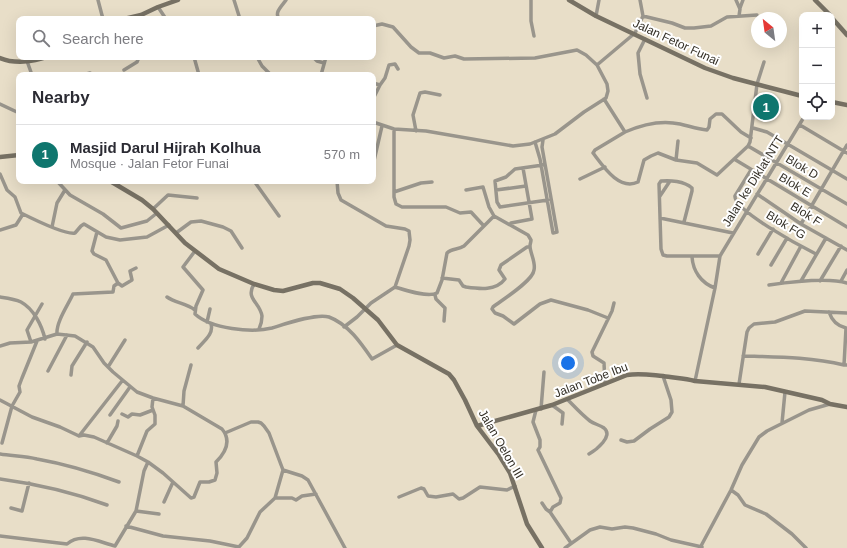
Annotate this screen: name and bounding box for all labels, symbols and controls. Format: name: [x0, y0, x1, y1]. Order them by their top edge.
north arrow: [751, 12, 787, 48]
map controls: [799, 12, 835, 120]
button: +: [799, 12, 835, 48]
search box: [16, 16, 376, 60]
street label: Jalan Fetor Funai: [631, 16, 721, 68]
icon: search: [30, 27, 52, 49]
text: Search here: [62, 30, 144, 47]
button: −: [799, 48, 835, 84]
button: locate: [799, 84, 835, 120]
text: Nearby: [32, 88, 90, 107]
pin: 1: [753, 92, 779, 122]
street label: Jalan ke Diklat NTT: [719, 132, 787, 229]
text: Masjid Darul Hijrah Kolhua: [70, 139, 261, 156]
text: 1: [41, 147, 49, 162]
text: 570 m: [324, 147, 360, 162]
street label: Blok D: [783, 152, 821, 182]
text: Mosque · Jalan Fetor Funai: [70, 156, 229, 171]
street label: Blok E: [777, 170, 813, 200]
street label: Blok F: [788, 199, 824, 229]
street label: Blok FG: [764, 208, 808, 242]
your location: [558, 353, 578, 373]
street label: Jalan Tobe Ibu: [552, 360, 630, 400]
street label: Jalan Oelon III: [476, 407, 526, 481]

